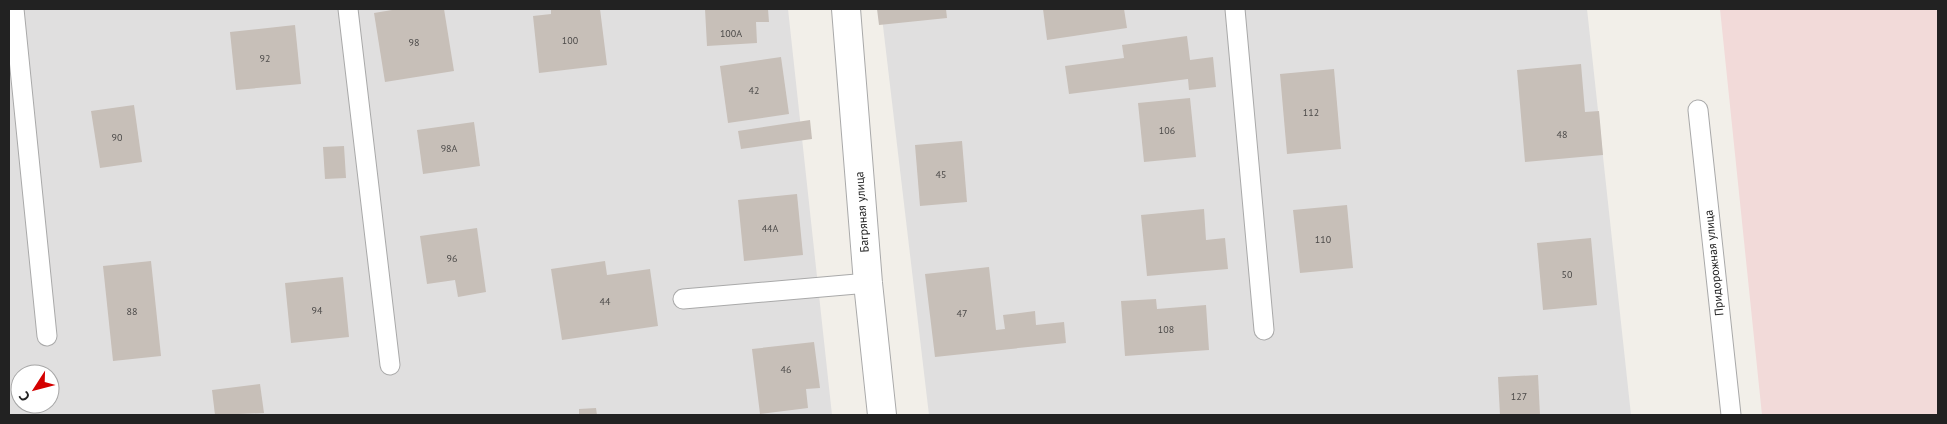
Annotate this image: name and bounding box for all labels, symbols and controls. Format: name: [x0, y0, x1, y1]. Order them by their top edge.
house number: 100А: [720, 27, 742, 40]
house number: 100: [562, 34, 579, 47]
house number: 98: [409, 36, 419, 49]
house number: 92: [260, 52, 270, 65]
house number: 42: [749, 84, 759, 97]
house number: 112: [1303, 106, 1319, 119]
house number: 106: [1159, 124, 1175, 137]
house number: 48: [1557, 128, 1567, 141]
house number: 90: [112, 131, 123, 144]
house number: 98А: [441, 142, 458, 155]
house number: 45: [936, 168, 946, 181]
street label: Багряная улица: [851, 171, 872, 253]
street label: Придорожная улица: [1700, 209, 1727, 317]
house number: 44А: [762, 222, 779, 235]
house number: 110: [1315, 233, 1332, 246]
house number: 96: [447, 252, 457, 265]
house number: 50: [1562, 268, 1573, 281]
house number: 44: [600, 295, 611, 308]
house number: 94: [312, 304, 323, 317]
house number: 88: [127, 305, 137, 318]
house number: 47: [957, 307, 967, 320]
house number: 108: [1158, 323, 1174, 336]
house number: 46: [781, 363, 791, 376]
north arrow: [10, 364, 60, 414]
text: С: [15, 388, 34, 405]
house number: 127: [1511, 390, 1527, 403]

